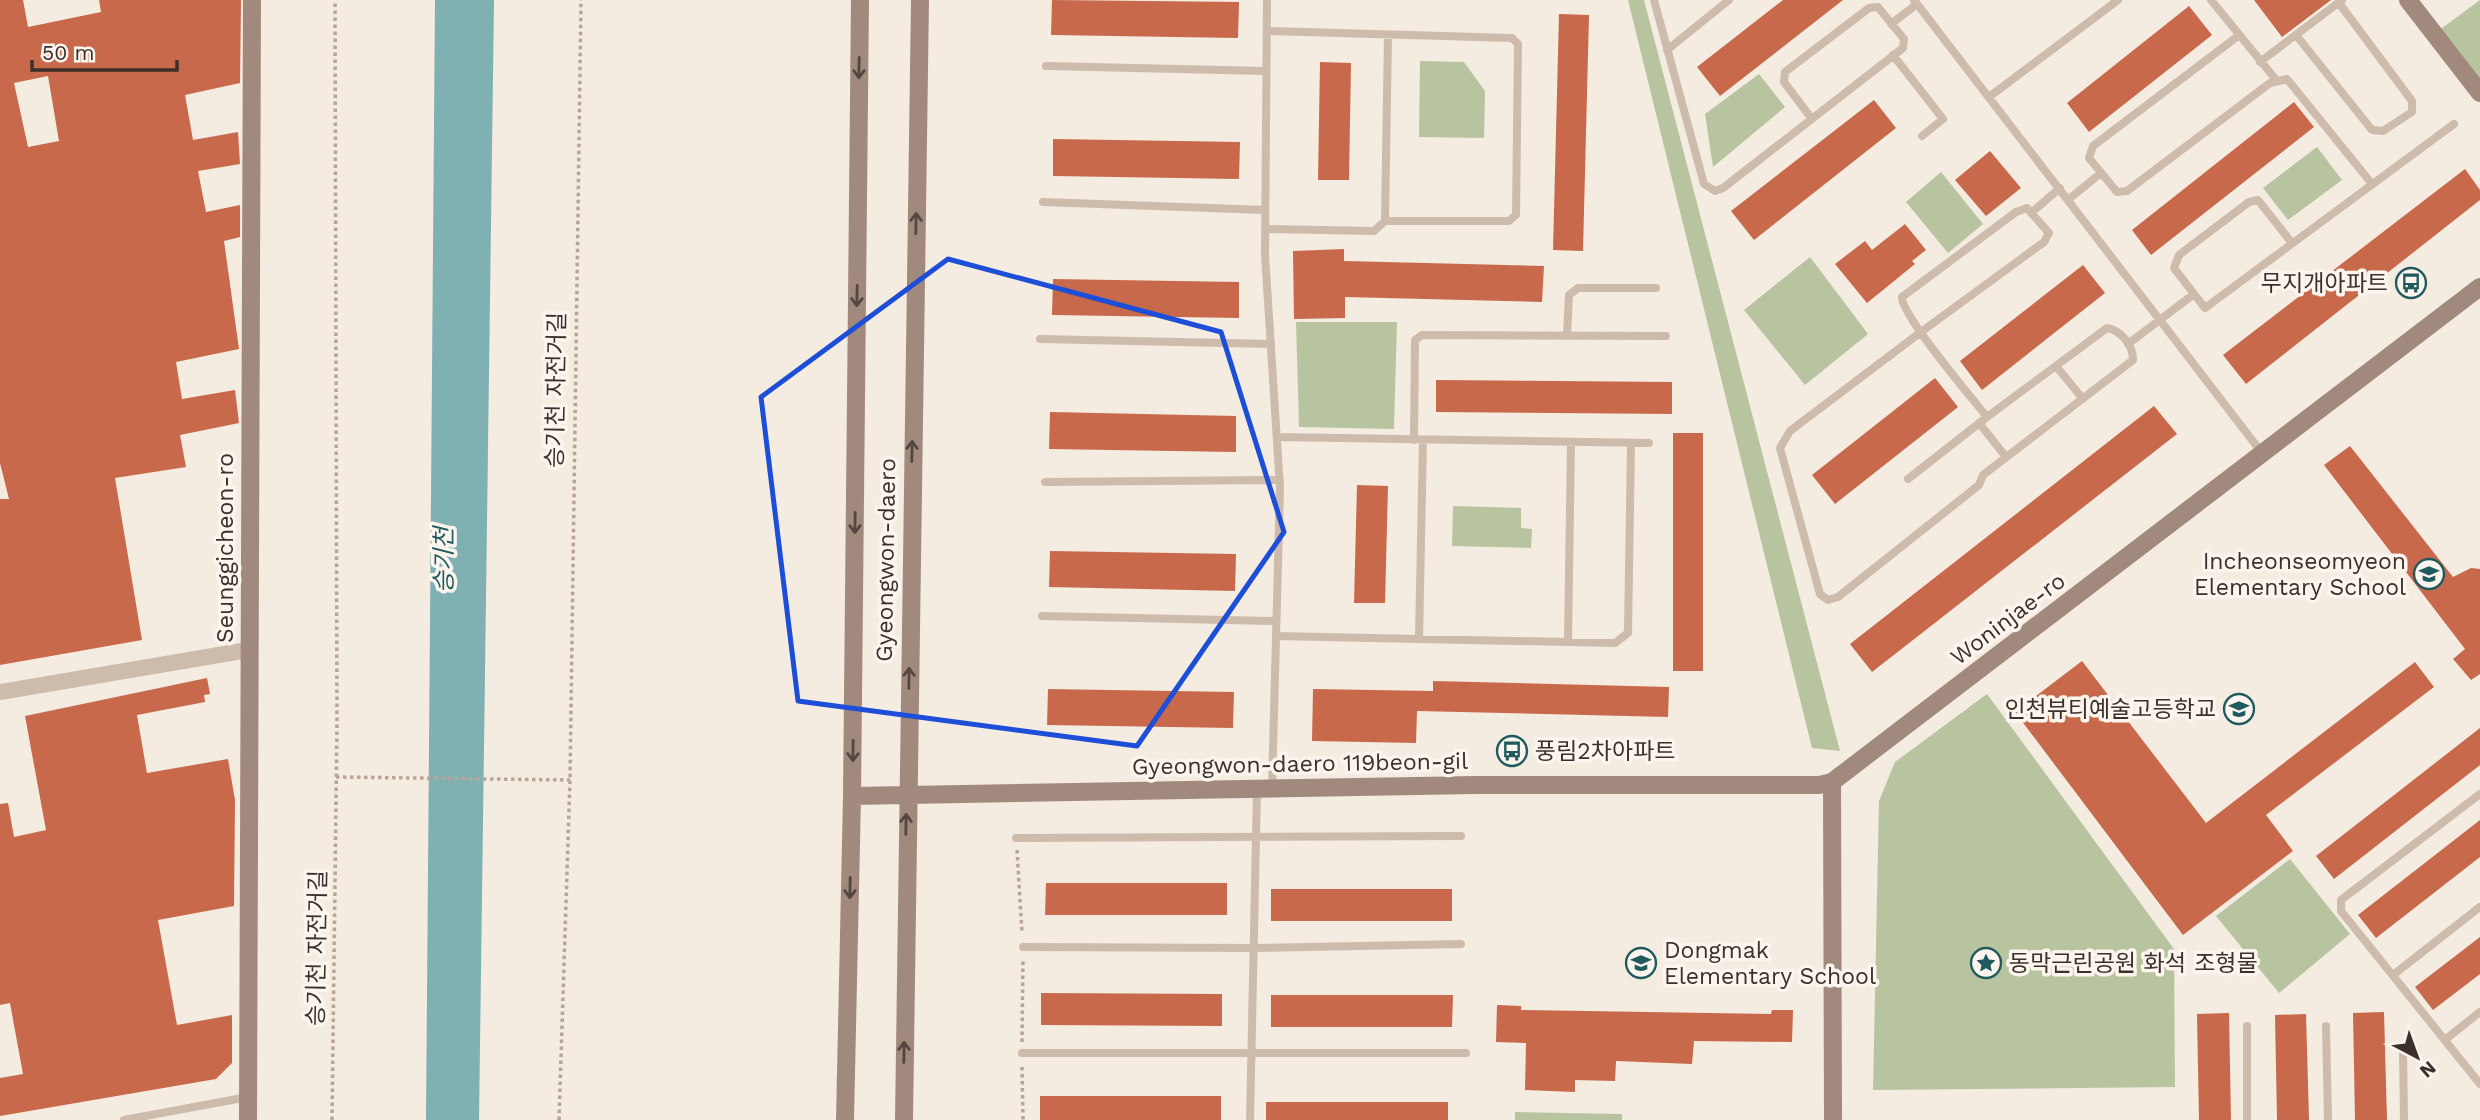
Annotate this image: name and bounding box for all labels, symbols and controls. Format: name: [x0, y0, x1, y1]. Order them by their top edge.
scale bar: [32, 28, 177, 72]
text: 50 m: [42, 40, 94, 65]
one-way arrow: [853, 56, 866, 79]
one-way arrow: [909, 212, 923, 235]
bus stop icon: 무지개아파트: [2394, 266, 2428, 300]
place label: 무지개아파트: [2261, 270, 2388, 297]
one-way arrow: [850, 284, 864, 307]
street label: 승기천 자전거길: [541, 312, 571, 468]
one-way arrow: [906, 439, 919, 462]
street label: Seunggicheon-ro: [212, 453, 239, 643]
street label: Gyeongwon-daero: [871, 458, 901, 662]
one-way arrow: [848, 511, 862, 534]
water label: 승기천: [430, 524, 458, 593]
place label: Incheonseomyeon Elementary School: [2194, 548, 2406, 601]
school or university icon: Incheonseomyeon Elementary School: [2412, 557, 2446, 591]
street label: Woninjae-ro: [1945, 567, 2071, 671]
one-way arrow: [902, 667, 915, 690]
school or university icon: 인천뷰티예술고등학교: [2222, 692, 2256, 726]
place label: 인천뷰티예술고등학교: [2004, 696, 2216, 723]
bus stop icon: 풍림2차아파트: [1495, 734, 1529, 768]
place label: 풍림2차아파트: [1535, 738, 1675, 765]
one-way arrow: [846, 739, 860, 762]
street label: Gyeongwon-daero 119beon-gil: [1132, 748, 1468, 780]
one-way arrow: [899, 813, 913, 836]
street label: 승기천 자전거길: [302, 870, 332, 1026]
one-way arrow: [844, 877, 857, 900]
place label: Dongmak Elementary School: [1664, 937, 1876, 990]
school or university icon: Dongmak Elementary School: [1624, 946, 1658, 980]
place icon: 동막근린공원 화석 조형물: [1969, 946, 2003, 980]
place label: 동막근린공원 화석 조형물: [2009, 950, 2257, 977]
north arrow: [2382, 1022, 2452, 1092]
one-way arrow: [897, 1041, 911, 1064]
text: N: [2415, 1056, 2441, 1083]

